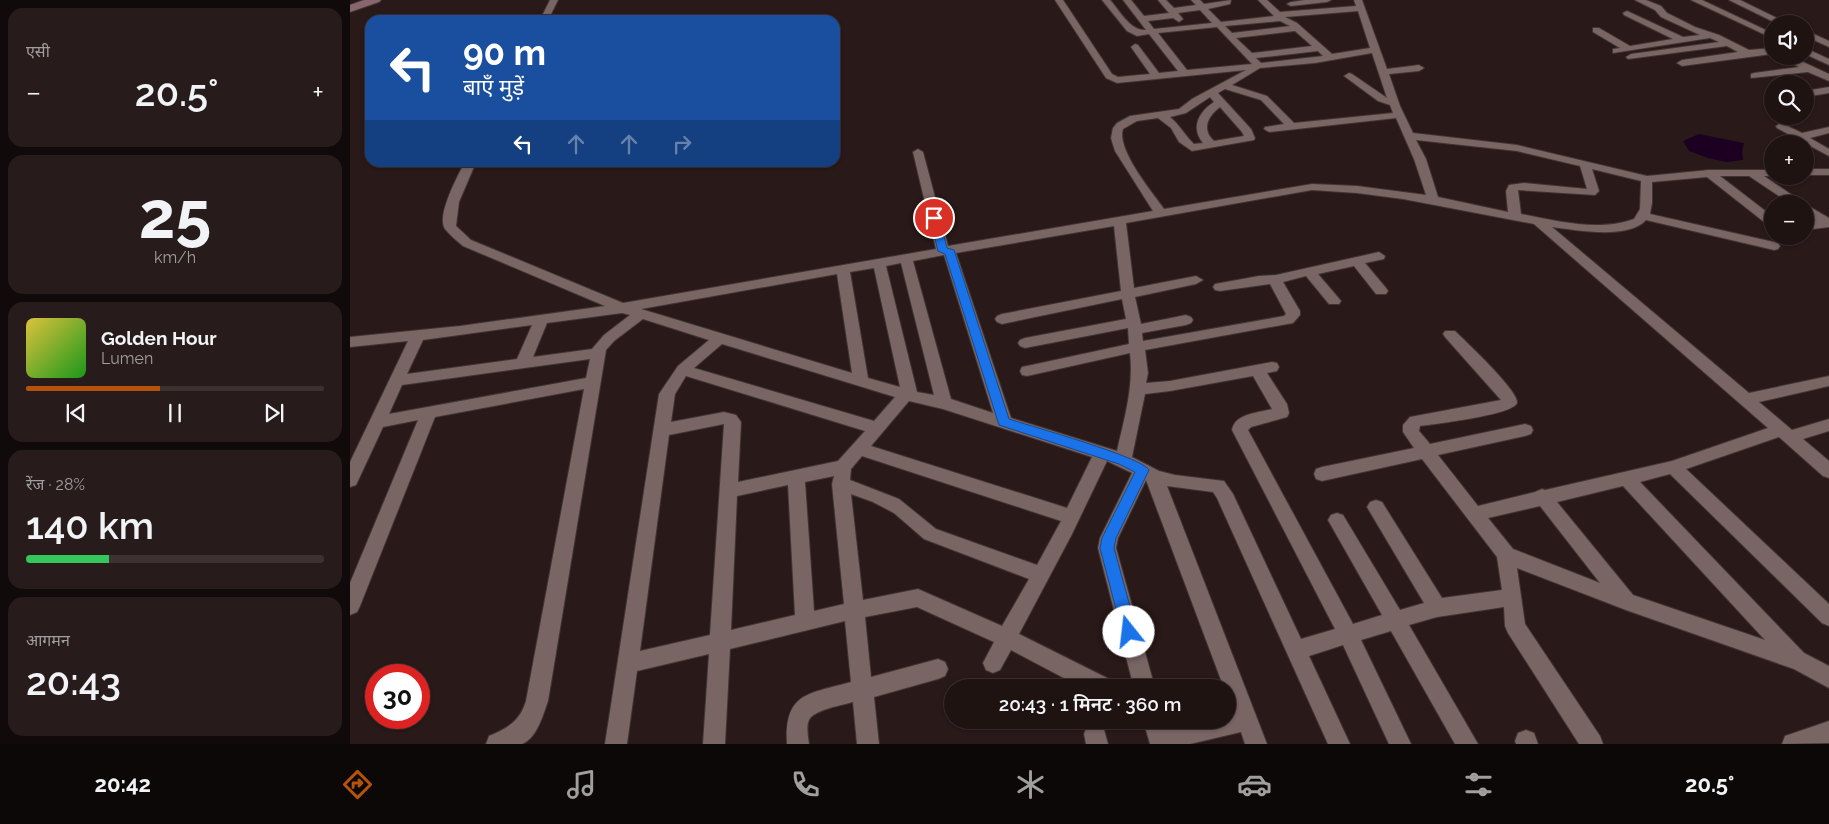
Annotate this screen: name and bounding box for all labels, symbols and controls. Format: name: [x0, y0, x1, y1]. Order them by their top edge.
map controls: [1764, 15, 1814, 245]
button: sound: [1764, 15, 1814, 65]
text: 90 m: [463, 32, 546, 73]
icon: left: [380, 35, 445, 100]
text: एसी: [26, 42, 50, 61]
text: 20.5°: [135, 70, 219, 115]
text: बाएँ मुड़ें: [463, 74, 524, 100]
button: search: [1764, 75, 1814, 125]
text: −: [26, 76, 41, 109]
text: +: [312, 76, 324, 109]
icon: left: [509, 130, 537, 158]
icon: ahead: [562, 130, 590, 158]
icon: ahead: [615, 130, 643, 158]
icon: right: [668, 130, 696, 158]
button: +: [1764, 135, 1814, 185]
text: 25: [139, 177, 211, 253]
button: −: [1764, 195, 1814, 245]
pin: [913, 197, 955, 239]
icon: arrive: [920, 204, 948, 232]
text: km/h: [154, 248, 196, 267]
text: Golden Hour: [101, 327, 217, 349]
text: Lumen: [101, 349, 153, 368]
icon: previous: [62, 399, 90, 427]
icon: pause: [161, 399, 189, 427]
icon: next: [260, 399, 288, 427]
text: रेंज · 28%: [26, 475, 85, 494]
text: 140 km: [26, 503, 154, 548]
position arrow: [1102, 605, 1154, 657]
text: आगमन: [26, 631, 70, 650]
text: 20:43: [26, 659, 121, 704]
speed limit sign: 30: [365, 664, 430, 729]
text: 20:43 · 1 मिनट · 360 m: [999, 693, 1181, 715]
icon: directions: [340, 767, 375, 802]
icon: music: [564, 767, 599, 802]
icon: phone: [788, 767, 823, 802]
icon: climate: [1013, 767, 1048, 802]
icon: car: [1237, 767, 1272, 802]
icon: filters: [1461, 767, 1496, 802]
text: 20:42: [95, 771, 151, 797]
text: 20.5°: [1685, 771, 1734, 797]

